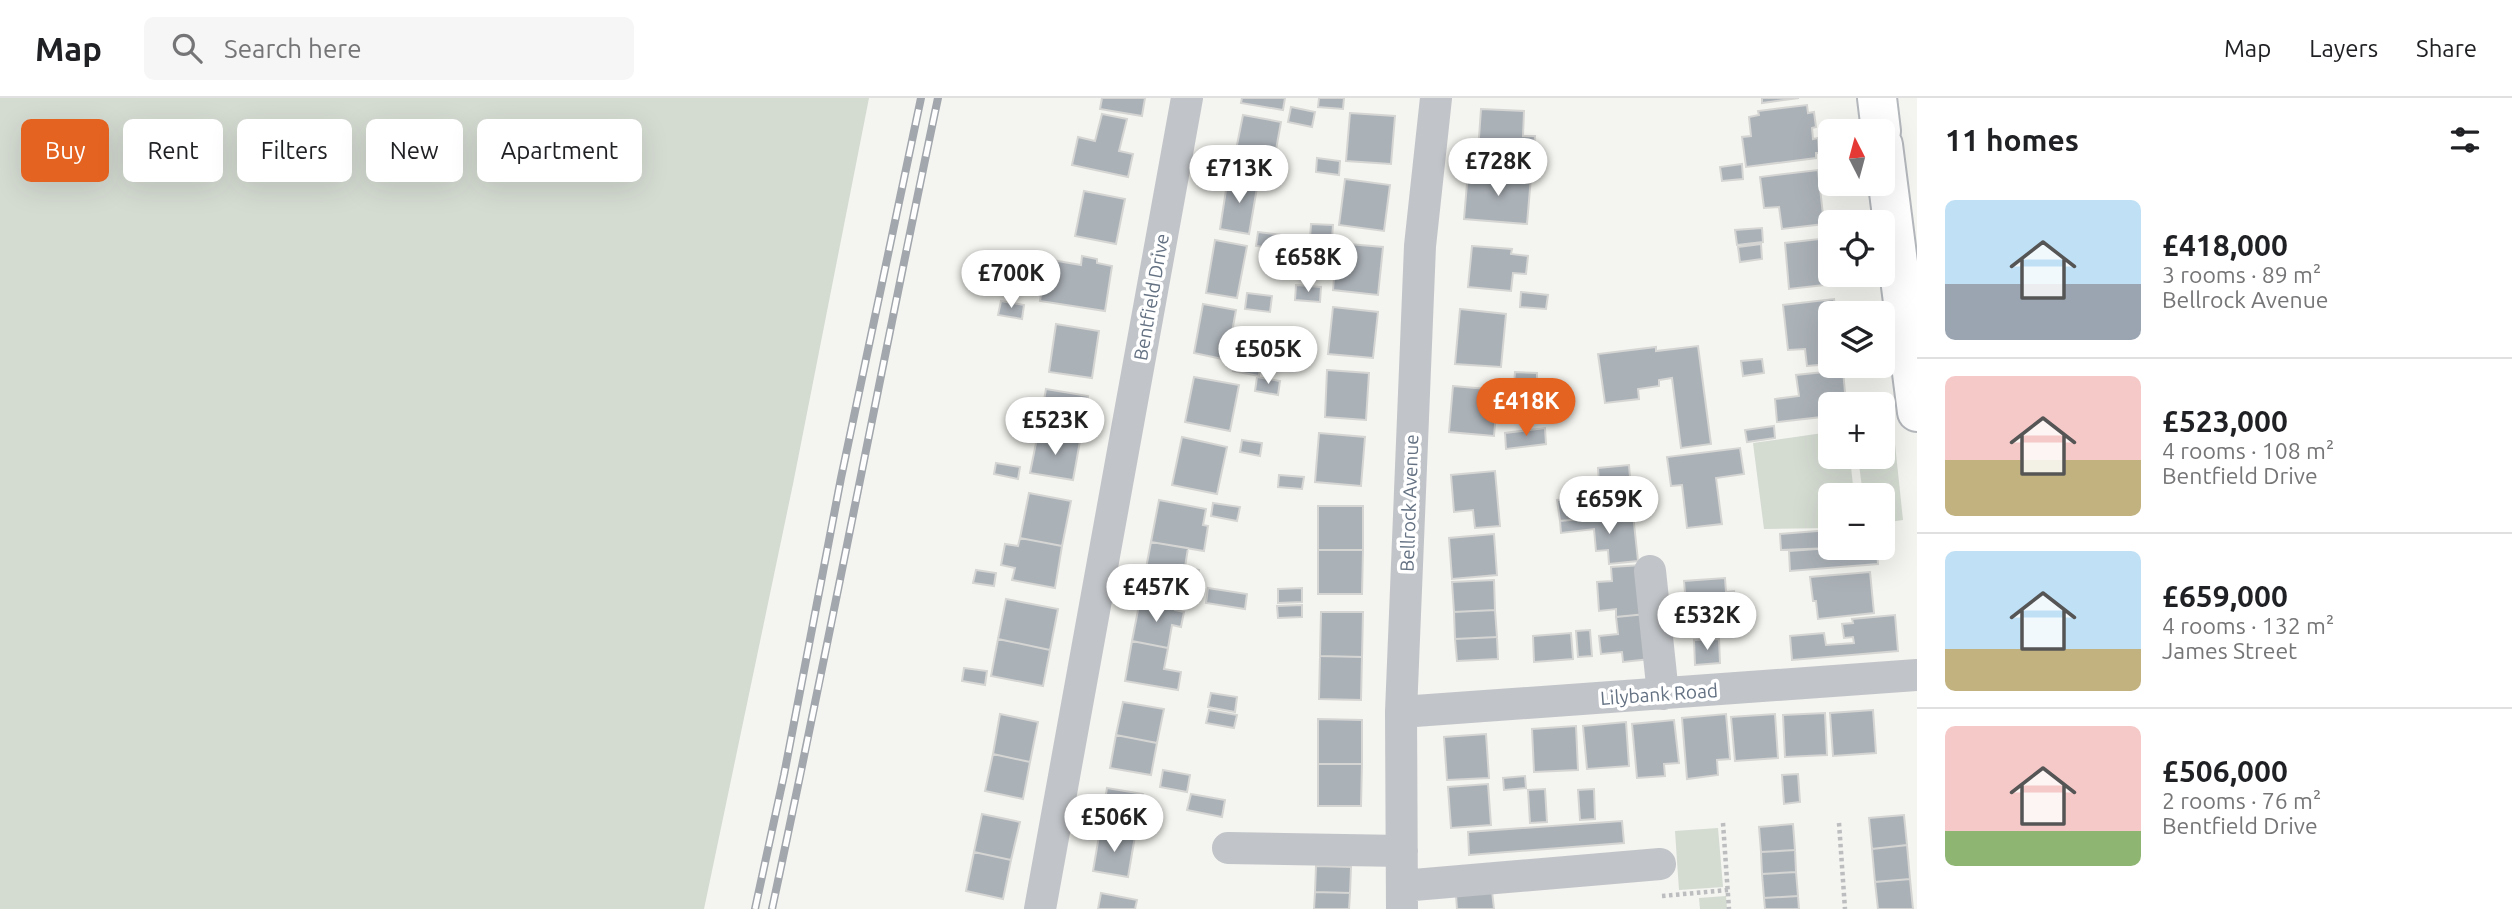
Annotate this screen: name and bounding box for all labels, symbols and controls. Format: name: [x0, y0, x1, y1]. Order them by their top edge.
search box: [144, 17, 634, 80]
icon: search: [168, 29, 206, 67]
text: Map: [35, 30, 102, 67]
text: Search here: [224, 34, 362, 63]
text: Map: [2224, 35, 2271, 62]
text: Layers: [2309, 35, 2378, 62]
text: Share: [2416, 35, 2477, 62]
chip: Buy: [21, 119, 109, 182]
chip: Rent: [123, 119, 223, 182]
chip: Filters: [237, 119, 352, 182]
chip: New: [366, 119, 463, 182]
chip: Apartment: [477, 119, 642, 182]
north arrow: [1818, 119, 1895, 196]
map controls: [1818, 119, 1895, 560]
icon: filters: [2446, 121, 2484, 159]
text: 11 homes: [1945, 123, 2079, 157]
pin: £728K: [1449, 139, 1547, 198]
pin: £713K: [1190, 146, 1288, 205]
text: £728K: [1464, 148, 1532, 173]
text: £713K: [1205, 155, 1273, 180]
button: locate: [1818, 210, 1895, 287]
icon: home: [2001, 228, 2085, 312]
text: £418,000: [2162, 228, 2288, 262]
street label: Bentfield Drive: [1129, 232, 1173, 362]
pin: £658K: [1259, 234, 1357, 294]
text: £658K: [1274, 244, 1342, 269]
pin: £700K: [962, 250, 1060, 310]
text: £700K: [977, 260, 1045, 285]
text: 3 rooms · 89 m²: [2162, 262, 2321, 287]
text: Bellrock Avenue: [2162, 287, 2329, 312]
button: layers: [1818, 301, 1895, 378]
pin: £505K: [1219, 327, 1317, 386]
text: £505K: [1234, 336, 1302, 361]
pin: £418K: [1477, 378, 1575, 438]
text: £418K: [1492, 388, 1560, 413]
button: +: [1818, 392, 1895, 469]
pin: £523K: [1006, 398, 1104, 457]
icon: home: [2001, 404, 2085, 488]
text: £523,000: [2162, 404, 2288, 438]
text: £523K: [1021, 407, 1089, 432]
street label: Bellrock Avenue: [1396, 434, 1422, 572]
text: 4 rooms · 108 m²: [2162, 438, 2334, 463]
text: Bentfield Drive: [2162, 463, 2318, 488]
pin: £659K: [1560, 476, 1658, 536]
button: −: [1818, 483, 1895, 560]
text: £659K: [1575, 486, 1643, 511]
pin: £457K: [1107, 564, 1205, 624]
text: £457K: [1122, 574, 1190, 599]
icon: home: [2001, 579, 2085, 663]
text: £659,000: [2162, 579, 2288, 613]
pin: £532K: [1658, 592, 1756, 652]
text: £532K: [1673, 602, 1741, 627]
text: 4 rooms · 132 m²: [2162, 613, 2334, 638]
text: James Street: [2162, 638, 2297, 663]
street label: Lilybank Road: [1599, 679, 1719, 709]
icon: home: [2001, 754, 2085, 838]
text: £506,000: [2162, 754, 2288, 788]
text: 2 rooms · 76 m²: [2162, 788, 2321, 813]
pin: £506K: [1065, 794, 1163, 854]
text: £506K: [1080, 804, 1148, 829]
text: Bentfield Drive: [2162, 813, 2318, 838]

